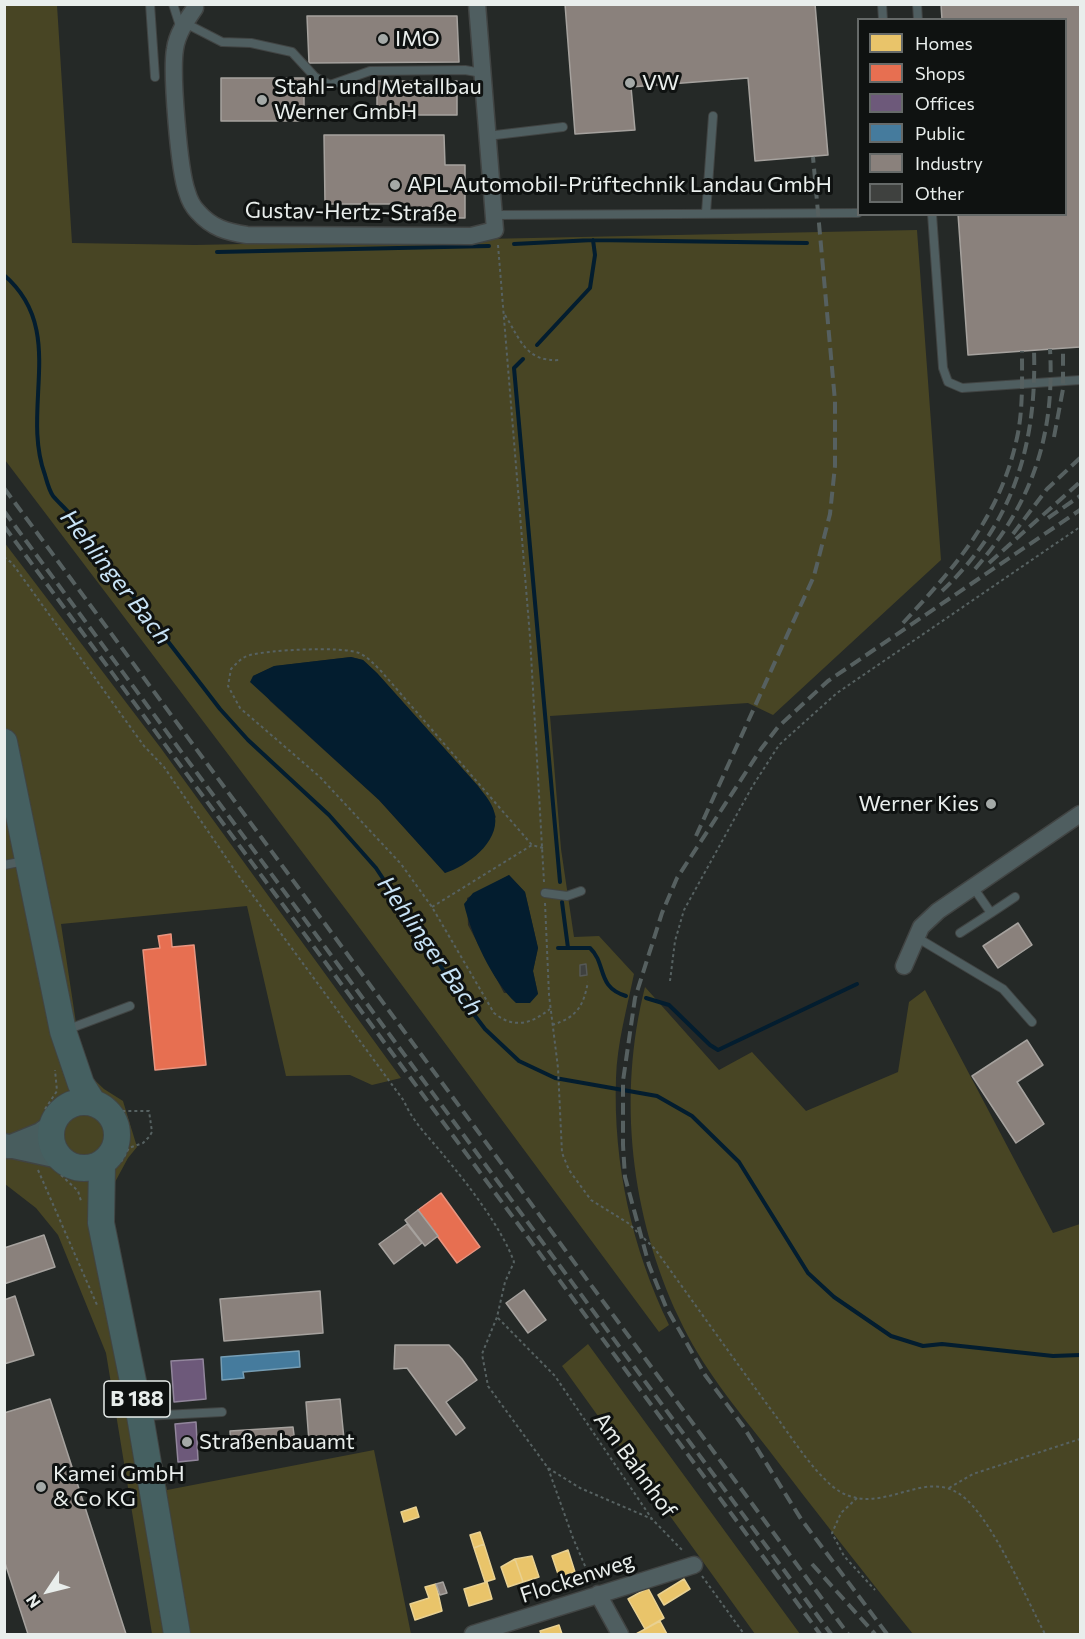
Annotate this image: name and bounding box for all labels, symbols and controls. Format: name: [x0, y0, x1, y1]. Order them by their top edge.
legend: [857, 18, 1067, 216]
place label: IMO: [395, 26, 440, 52]
marker: IMO: [376, 32, 390, 46]
text: Homes: [915, 32, 973, 54]
text: Shops: [915, 62, 965, 84]
place label: VW: [642, 70, 680, 96]
place label: Stahl- und Metallbau Werner GmbH: [274, 74, 482, 125]
marker: VW: [623, 76, 637, 90]
text: Offices: [915, 92, 975, 114]
marker: Stahl- und Metallbau Werner GmbH: [255, 93, 269, 107]
text: Public: [915, 122, 965, 144]
text: Industry: [915, 152, 983, 174]
place label: APL Automobil-Prüftechnik Landau GmbH: [407, 172, 832, 198]
marker: APL Automobil-Prüftechnik Landau GmbH: [388, 178, 402, 192]
text: Other: [915, 182, 964, 204]
street label: Gustav-Hertz-Straße: [245, 197, 457, 227]
water label: Hehlinger Bach: [54, 504, 178, 650]
place label: Werner Kies: [858, 791, 979, 817]
marker: Werner Kies: [984, 797, 998, 811]
water label: Hehlinger Bach: [371, 871, 489, 1021]
road number: B 188: [104, 1381, 170, 1417]
street label: Am Bahnhof: [588, 1407, 682, 1523]
place label: Straßenbauamt: [199, 1429, 355, 1455]
marker: Straßenbauamt: [180, 1435, 194, 1449]
place label: Kamei GmbH & Co KG: [53, 1461, 185, 1512]
marker: Kamei GmbH & Co KG: [34, 1480, 48, 1494]
street label: Flockenweg: [517, 1547, 637, 1609]
north arrow: [18, 1561, 78, 1621]
text: N: [22, 1591, 44, 1612]

